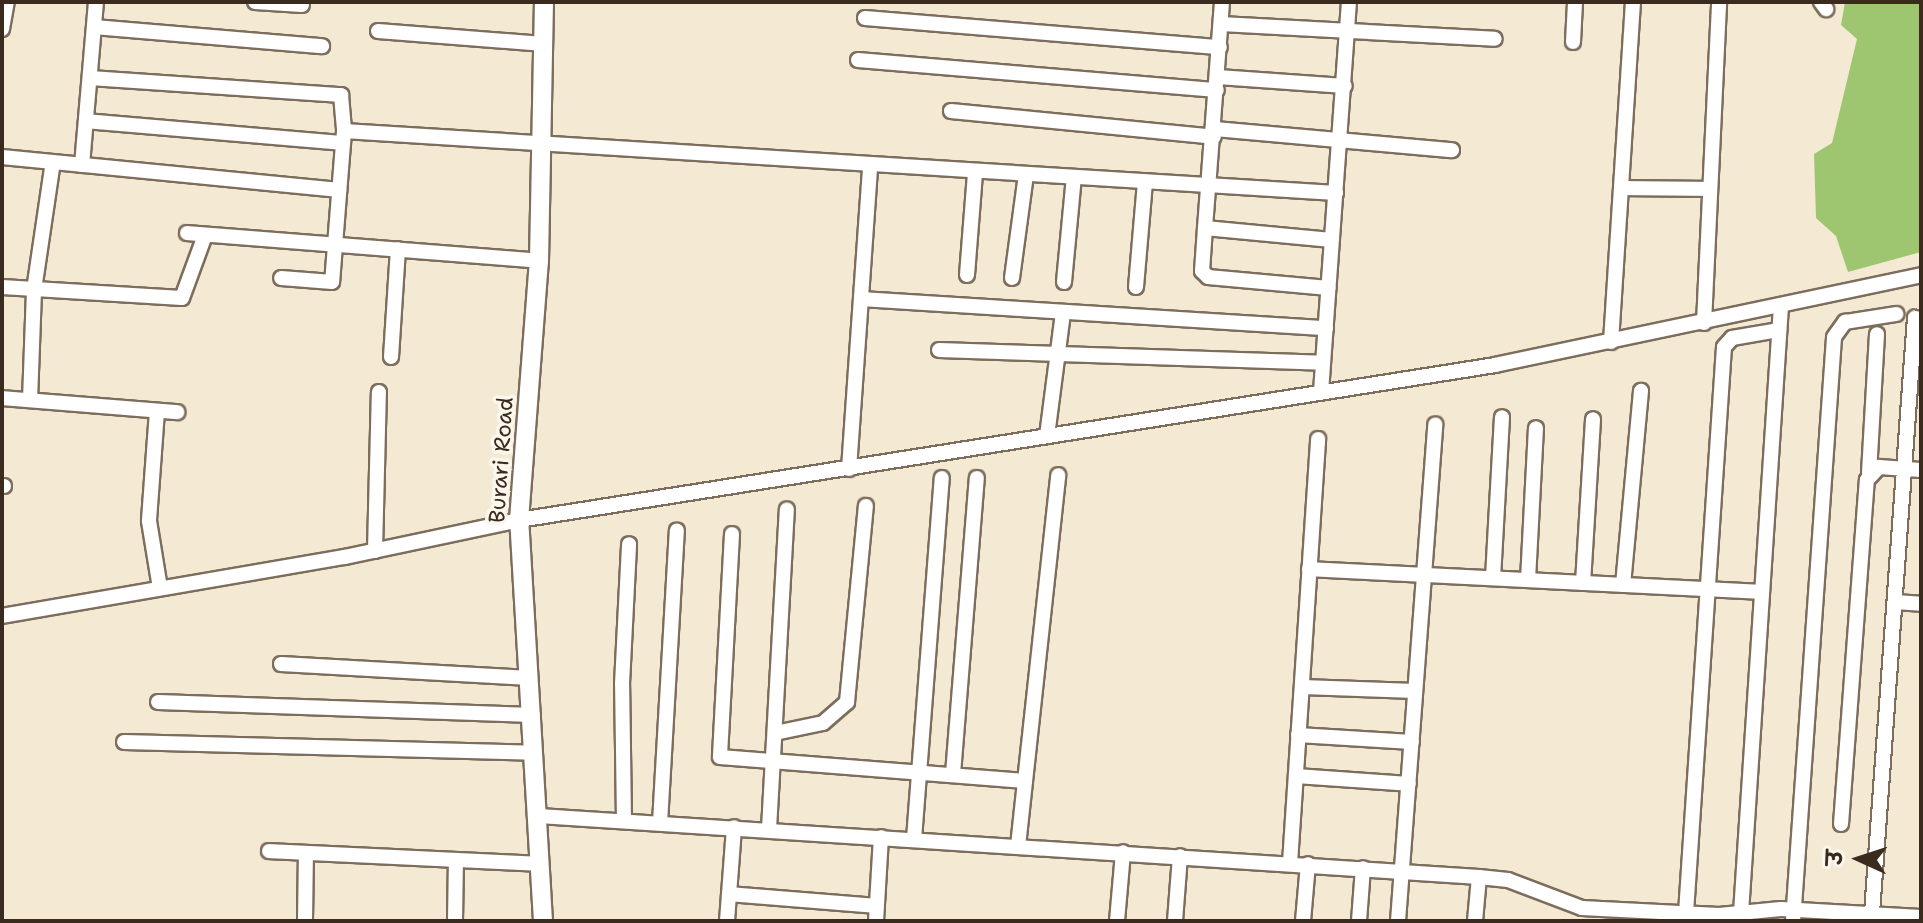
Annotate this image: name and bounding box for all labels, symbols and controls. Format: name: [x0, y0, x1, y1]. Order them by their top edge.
street label: Burari Road: [483, 396, 519, 524]
north arrow: [1819, 819, 1899, 899]
text: उ: [1820, 850, 1849, 866]

